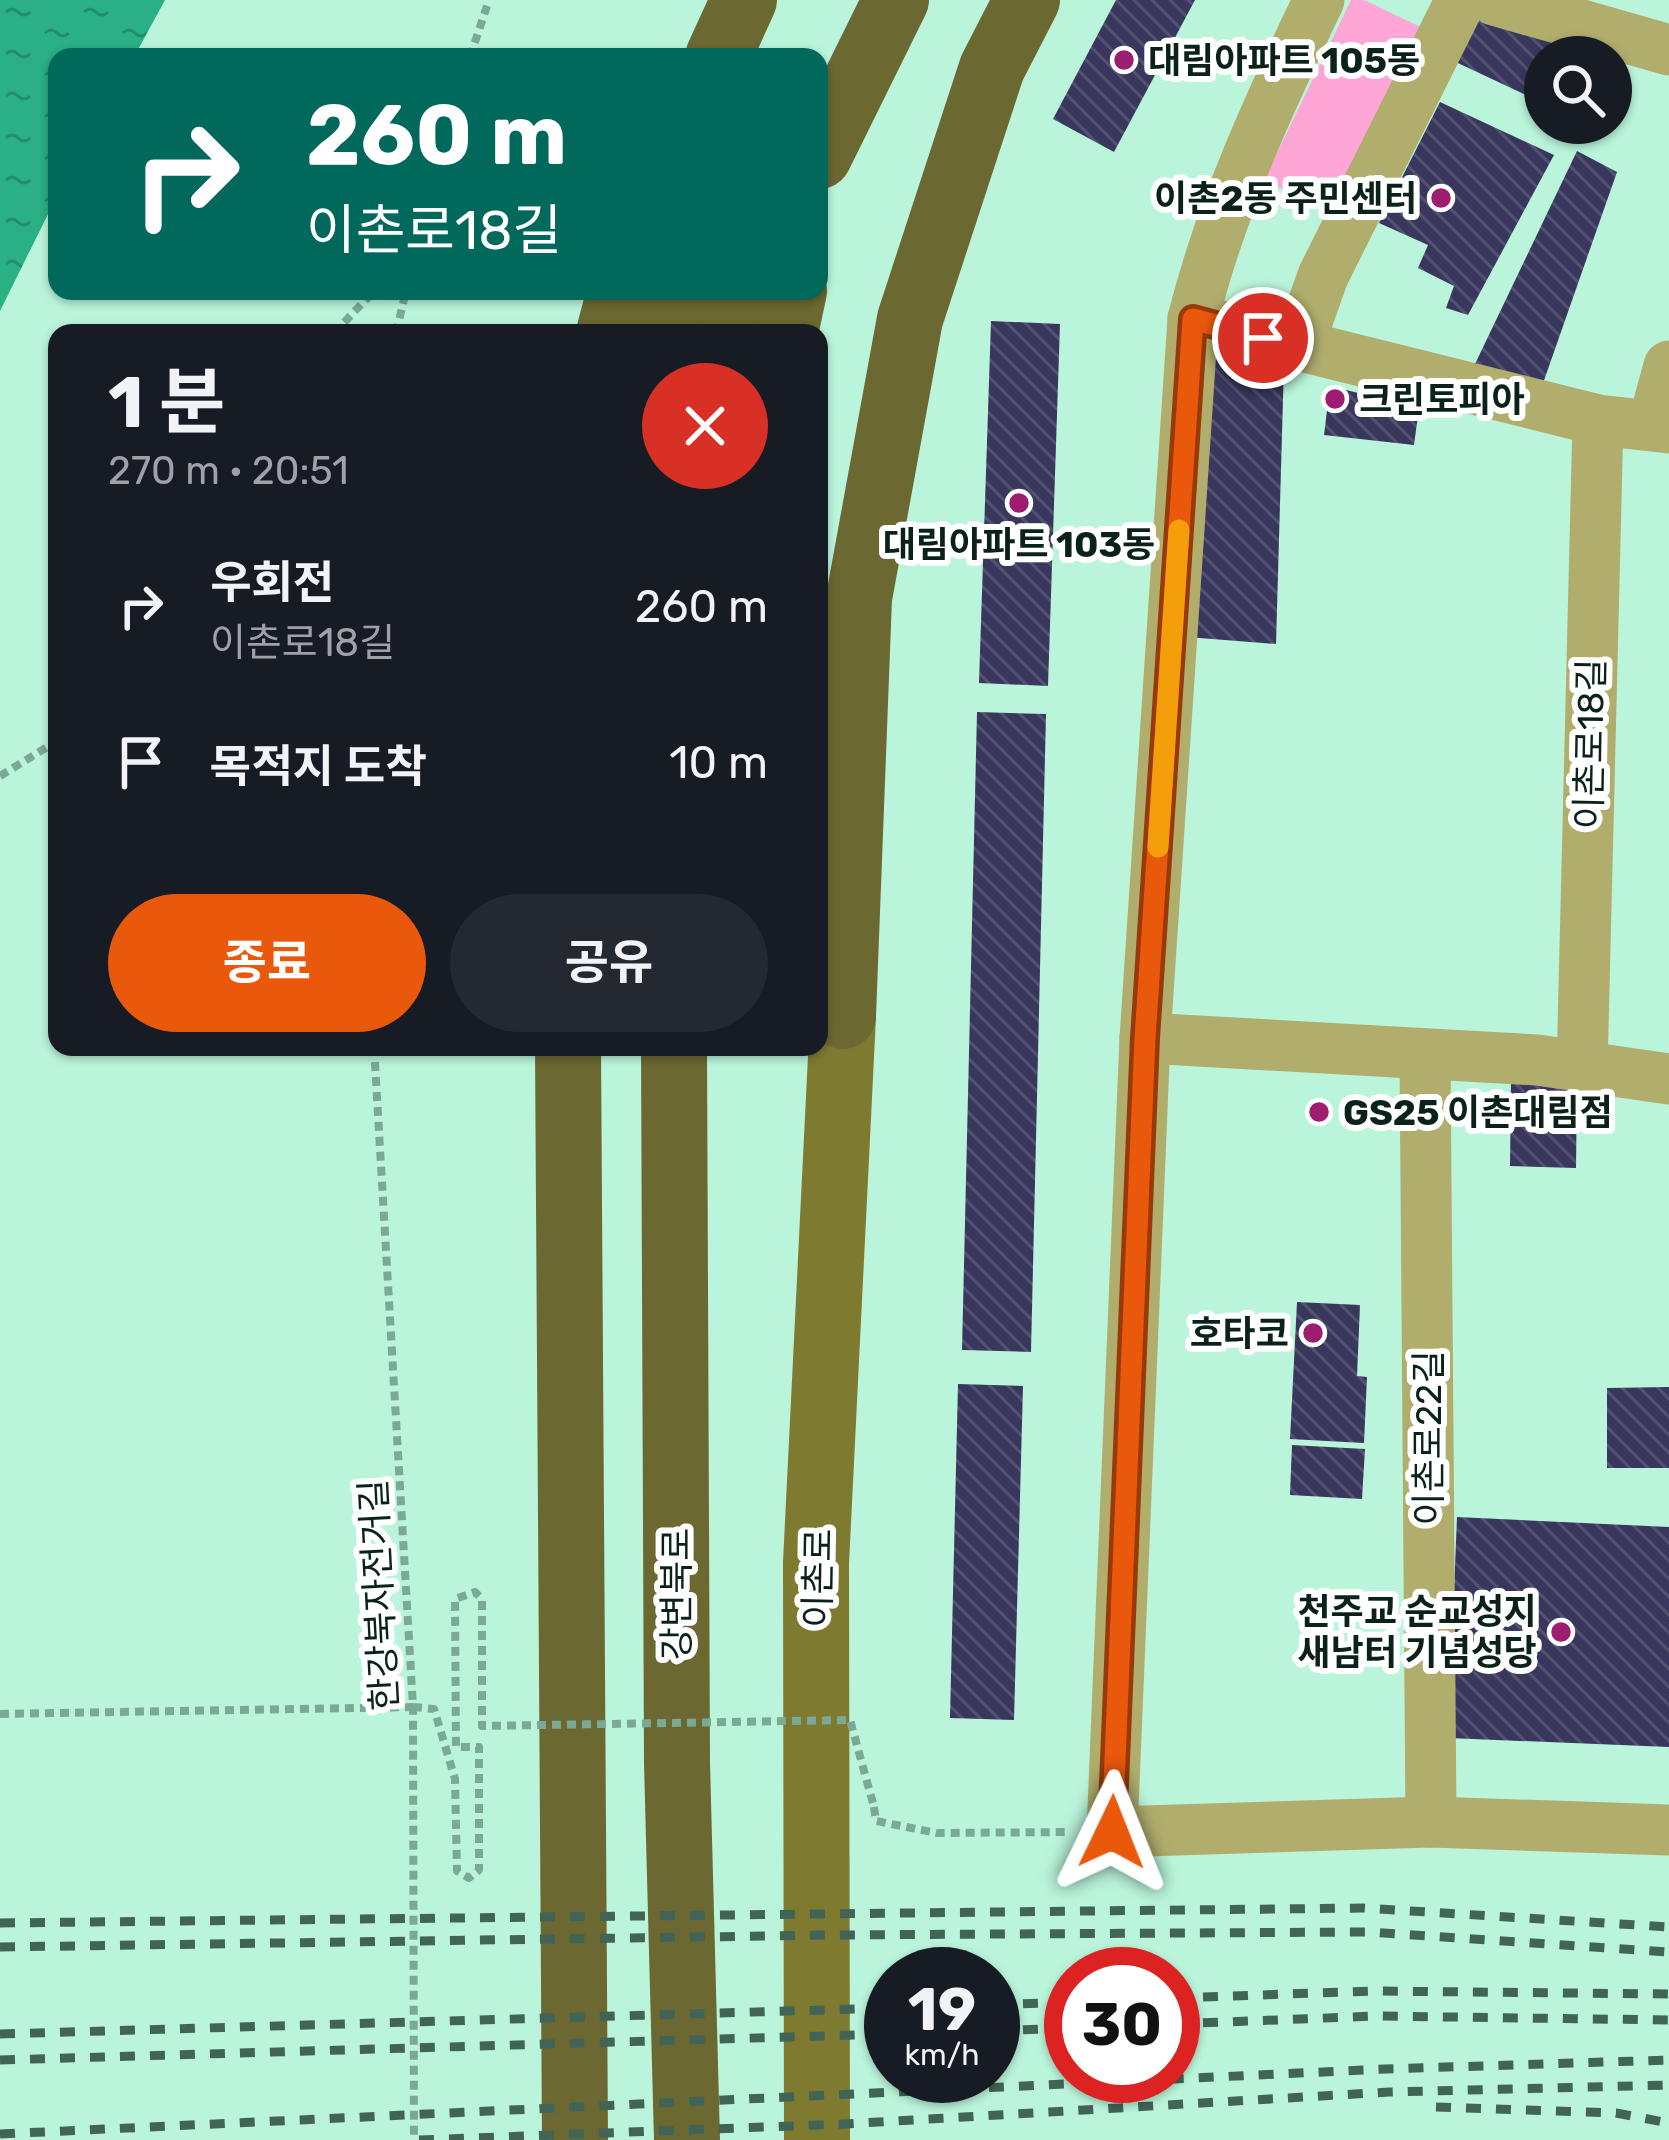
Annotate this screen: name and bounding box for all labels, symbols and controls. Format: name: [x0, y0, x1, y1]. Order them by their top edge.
map controls: [1524, 36, 1632, 144]
button: search: [1524, 36, 1632, 144]
place label: 대림아파트 105동: [1148, 39, 1420, 82]
marker: 대림아파트 105동: [1111, 47, 1137, 73]
text: 260 m: [306, 85, 567, 185]
icon: right: [108, 96, 264, 252]
place label: 이촌2동 주민센터: [1154, 177, 1417, 220]
marker: 이촌2동 주민센터: [1428, 185, 1454, 211]
text: 이촌로18길: [306, 199, 562, 263]
pin: [1212, 287, 1314, 389]
icon: arrive: [1230, 305, 1296, 371]
text: 1 분: [108, 360, 225, 445]
button: close: [642, 363, 768, 489]
place label: 크린토피아: [1359, 378, 1525, 421]
marker: 크린토피아: [1322, 386, 1348, 412]
text: 270 m · 20:51: [108, 448, 349, 494]
marker: 대림아파트 103동: [1006, 490, 1032, 516]
place label: 대림아파트 103동: [883, 523, 1155, 566]
text: 우회전: [210, 556, 334, 609]
icon: right: [108, 573, 174, 639]
text: 260 m: [635, 580, 768, 633]
text: 이촌로18길: [210, 620, 395, 666]
street label: 이촌로18길: [1567, 658, 1613, 830]
icon: arrive: [108, 729, 174, 795]
text: 10 m: [669, 736, 768, 789]
text: 목적지 도착: [210, 740, 427, 793]
button: 종료: [108, 894, 426, 1032]
button: 공유: [450, 894, 768, 1032]
place label: GS25 이촌대림점: [1343, 1091, 1613, 1134]
marker: GS25 이촌대림점: [1306, 1099, 1332, 1125]
place label: 호타코: [1190, 1312, 1289, 1355]
marker: 호타코: [1300, 1320, 1326, 1346]
street label: 이촌로22길: [1407, 1351, 1450, 1525]
street label: 한강북자전거길: [351, 1478, 407, 1712]
street label: 강변북로: [655, 1528, 698, 1660]
street label: 이촌로: [796, 1528, 840, 1628]
place label: 천주교 순교성지 새남터 기념성당: [1297, 1590, 1537, 1674]
marker: 천주교 순교성지 새남터 기념성당: [1548, 1619, 1574, 1645]
position arrow: [1049, 1769, 1175, 1895]
speed limit sign: 30: [1044, 1947, 1200, 2103]
text: 19: [908, 1974, 976, 2045]
text: km/h: [905, 2037, 979, 2073]

